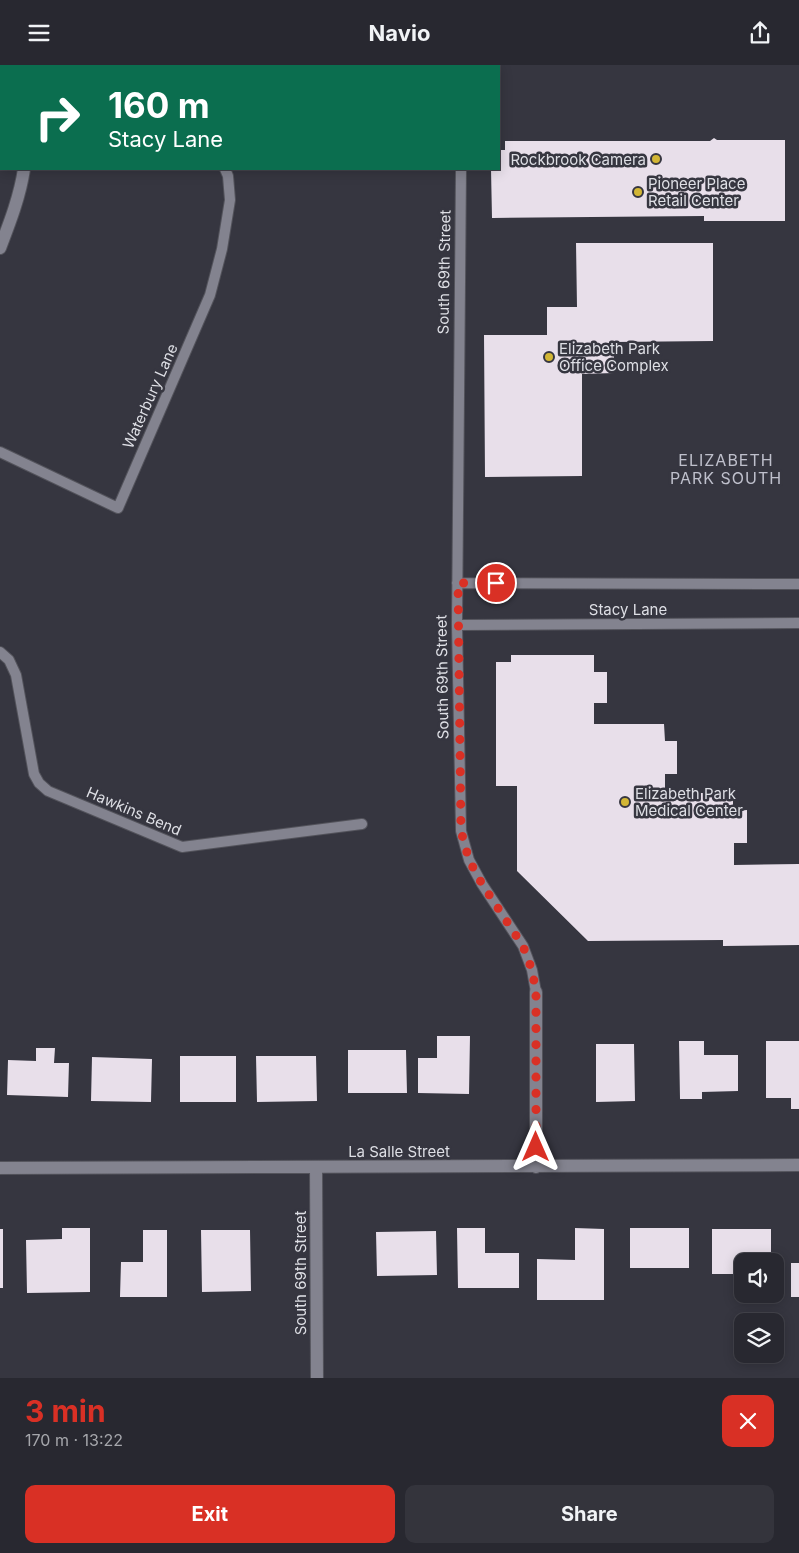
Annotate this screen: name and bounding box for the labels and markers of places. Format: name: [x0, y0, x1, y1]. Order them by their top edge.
place label: Rockbrook Camera: [510, 150, 646, 169]
marker: Rockbrook Camera: [650, 153, 662, 165]
place label: Pioneer Place Retail Center: [648, 174, 745, 210]
marker: Pioneer Place Retail Center: [632, 186, 644, 198]
place label: Elizabeth Park Office Complex: [559, 339, 669, 375]
marker: Elizabeth Park Office Complex: [543, 351, 555, 363]
pin: [475, 562, 517, 604]
place label: Elizabeth Park Medical Center: [635, 784, 743, 820]
marker: Elizabeth Park Medical Center: [619, 796, 631, 808]

